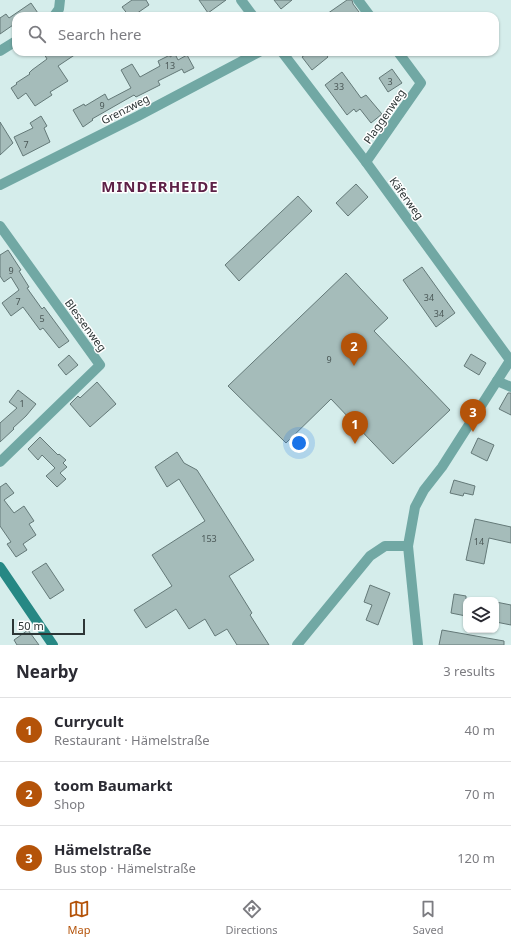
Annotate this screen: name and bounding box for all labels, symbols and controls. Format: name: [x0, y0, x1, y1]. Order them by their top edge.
search box: [12, 12, 499, 56]
icon: search: [26, 23, 48, 45]
text: Search here: [58, 24, 141, 44]
house number: 13: [165, 59, 175, 72]
house number: 3: [387, 75, 393, 88]
house number: 33: [334, 80, 344, 93]
street label: Plaggenweg: [360, 86, 408, 146]
street label: Grenzweg: [98, 90, 152, 128]
house number: 9: [99, 99, 105, 112]
house number: 7: [23, 138, 29, 151]
street label: Käferweg: [386, 174, 428, 222]
district label: MINDERHEIDE: [101, 176, 219, 196]
house number: 9: [8, 264, 14, 277]
house number: 34: [424, 291, 434, 304]
house number: 7: [15, 295, 21, 308]
street label: Blessenweg: [62, 296, 110, 354]
house number: 34: [434, 307, 444, 320]
house number: 5: [39, 312, 45, 325]
pin: 2: [341, 333, 367, 366]
house number: 9: [326, 353, 332, 366]
house number: 1: [19, 397, 25, 410]
pin: 3: [460, 399, 486, 432]
pin: 1: [342, 411, 368, 444]
your location: [289, 433, 309, 453]
house number: 153: [201, 532, 217, 545]
house number: 14: [474, 535, 484, 548]
map controls: [463, 597, 499, 633]
button: layers: [463, 597, 499, 633]
scale bar: [12, 617, 85, 636]
text: 50 m: [18, 618, 44, 633]
text: Nearby: [16, 660, 78, 683]
text: 3 results: [443, 662, 495, 680]
text: Currycult: [54, 711, 124, 731]
text: 1: [25, 721, 33, 739]
text: 40 m: [465, 721, 495, 739]
text: Restaurant · Hämelstraße: [54, 731, 210, 749]
text: toom Baumarkt: [54, 775, 173, 795]
text: 2: [25, 785, 33, 803]
text: 70 m: [465, 785, 495, 803]
text: Shop: [54, 795, 85, 813]
text: Hämelstraße: [54, 839, 151, 859]
text: 3: [25, 849, 33, 867]
text: 120 m: [457, 849, 495, 867]
text: Bus stop · Hämelstraße: [54, 859, 196, 877]
tab: Map: [68, 898, 90, 937]
tab: Directions: [225, 898, 278, 937]
tab: Saved: [413, 898, 443, 937]

